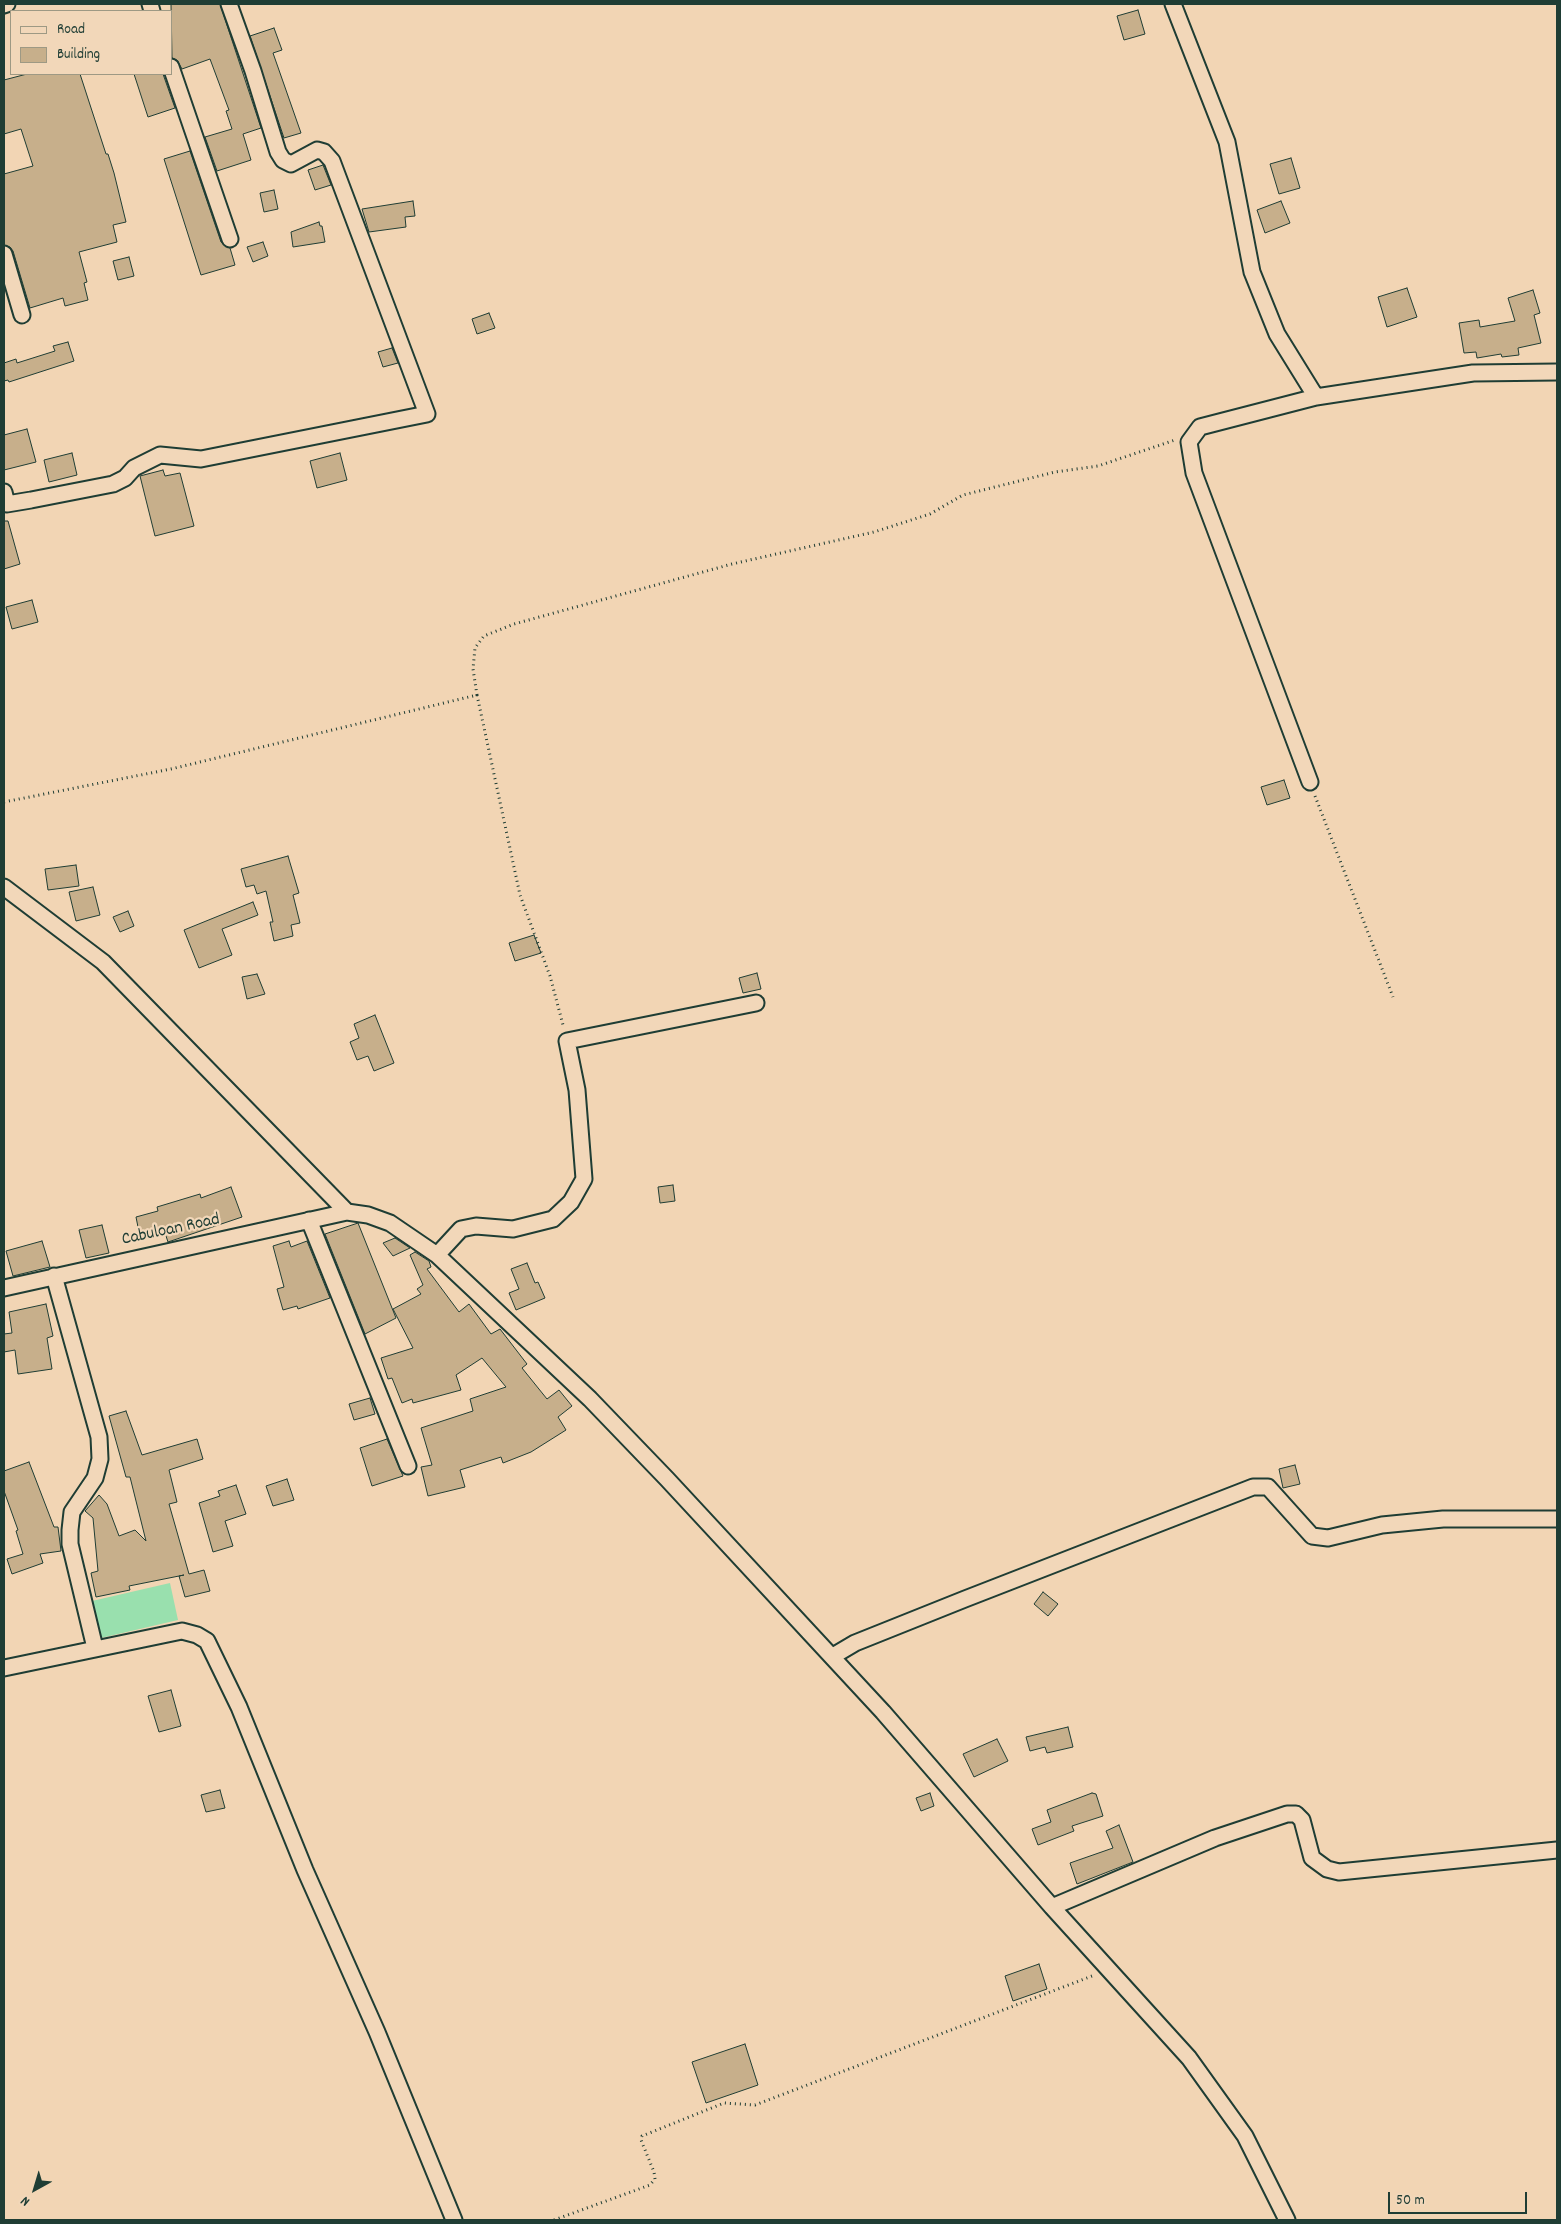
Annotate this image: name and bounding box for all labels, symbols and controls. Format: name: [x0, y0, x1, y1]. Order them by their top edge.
legend: [10, 10, 172, 75]
text: Road: [57, 19, 85, 41]
text: Building: [57, 44, 100, 66]
street label: Cabuloan Road: [120, 1210, 222, 1252]
north arrow: [10, 2164, 60, 2214]
scale bar: [1391, 2182, 1530, 2214]
text: 50 m: [1396, 2190, 1425, 2212]
text: N: [17, 2191, 35, 2211]

